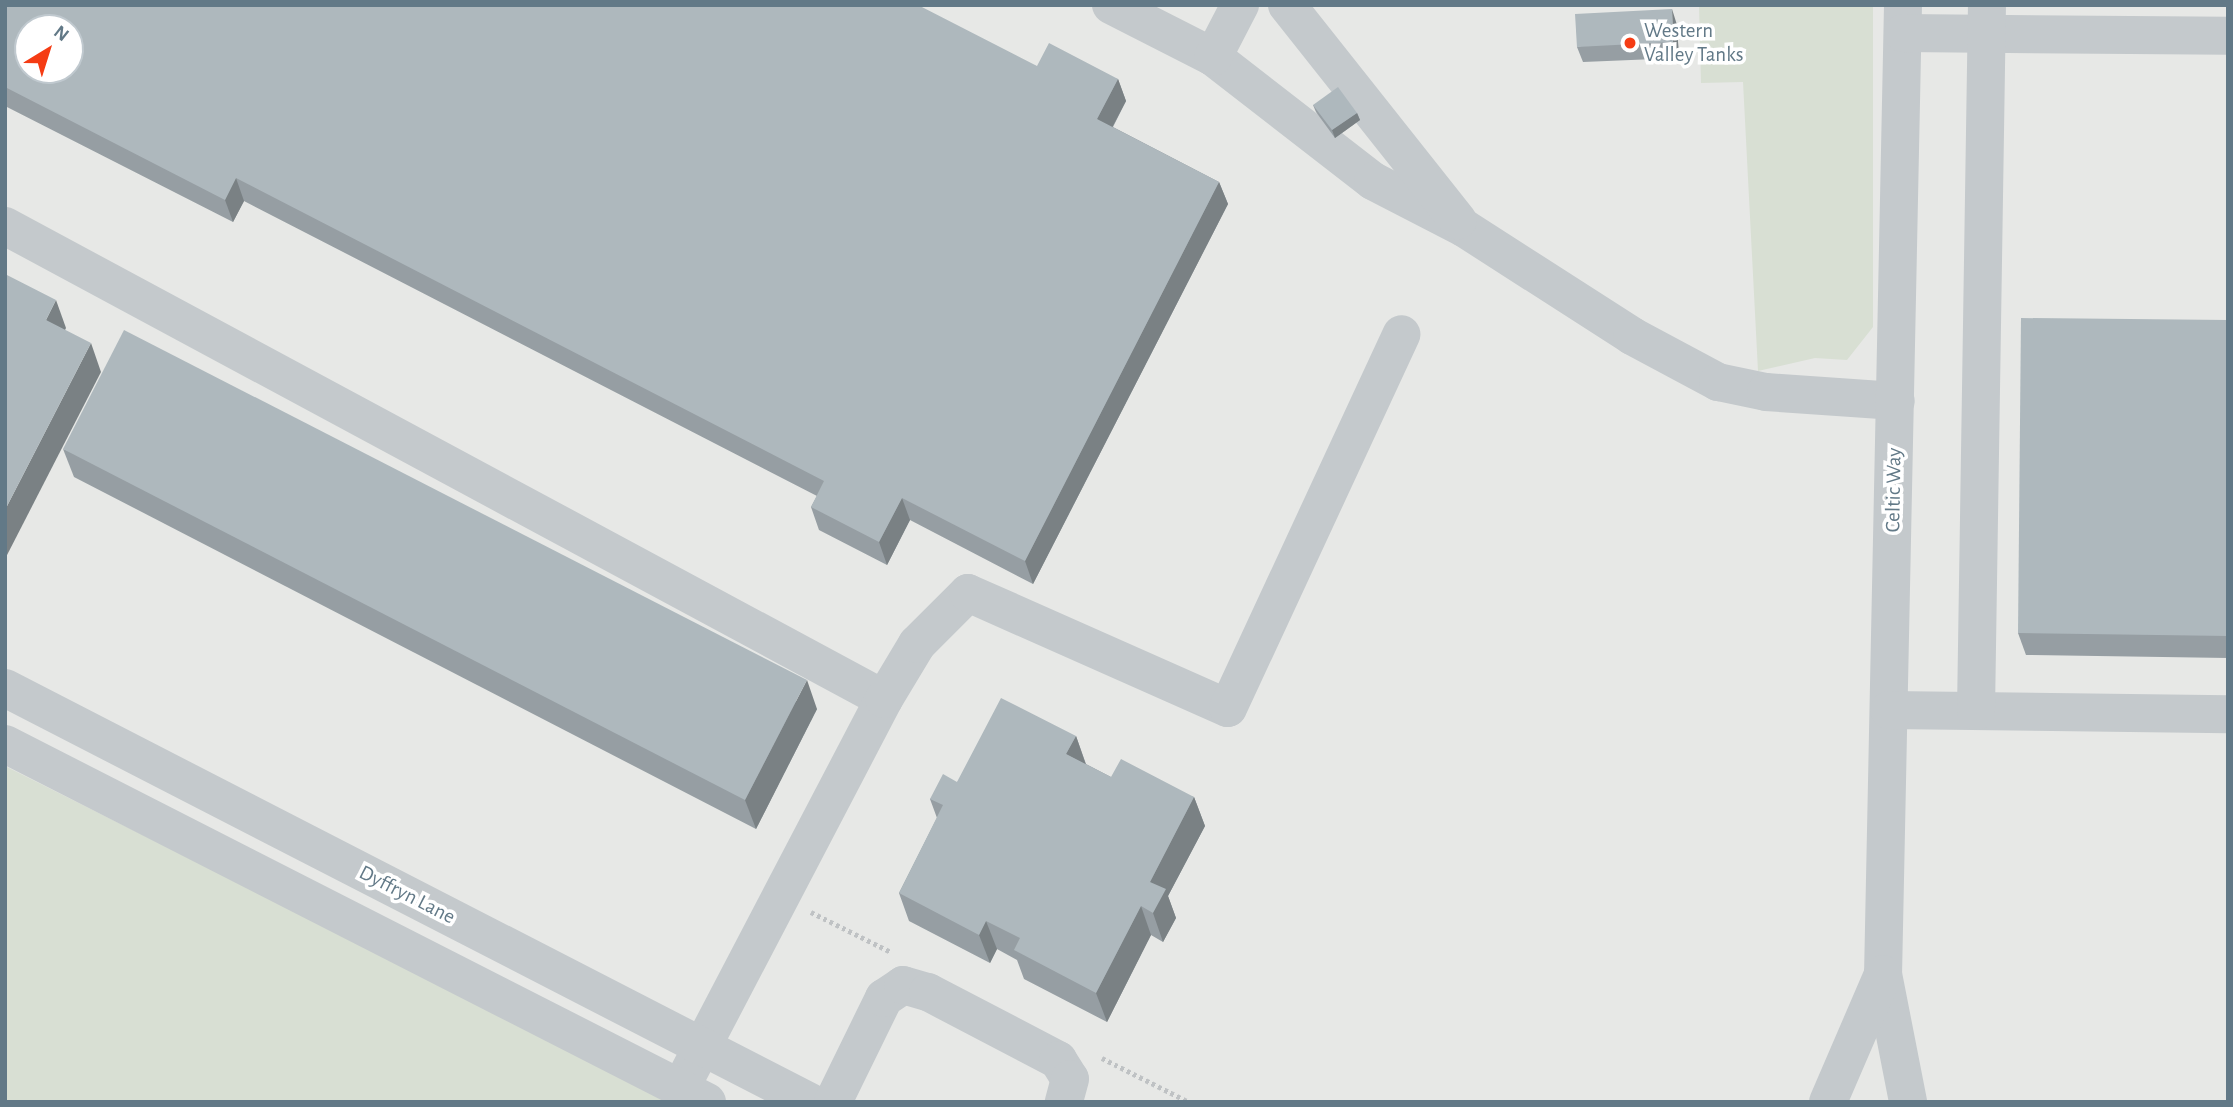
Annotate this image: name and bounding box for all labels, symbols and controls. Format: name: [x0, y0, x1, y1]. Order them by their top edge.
north arrow: [14, 14, 84, 84]
place label: Western Valley Tanks: [1644, 18, 1743, 68]
text: N: [50, 22, 72, 45]
marker: Western Valley Tanks: [1622, 35, 1638, 51]
street label: Celtic Way: [1881, 447, 1907, 533]
street label: Dyffryn Lane: [355, 860, 459, 930]

